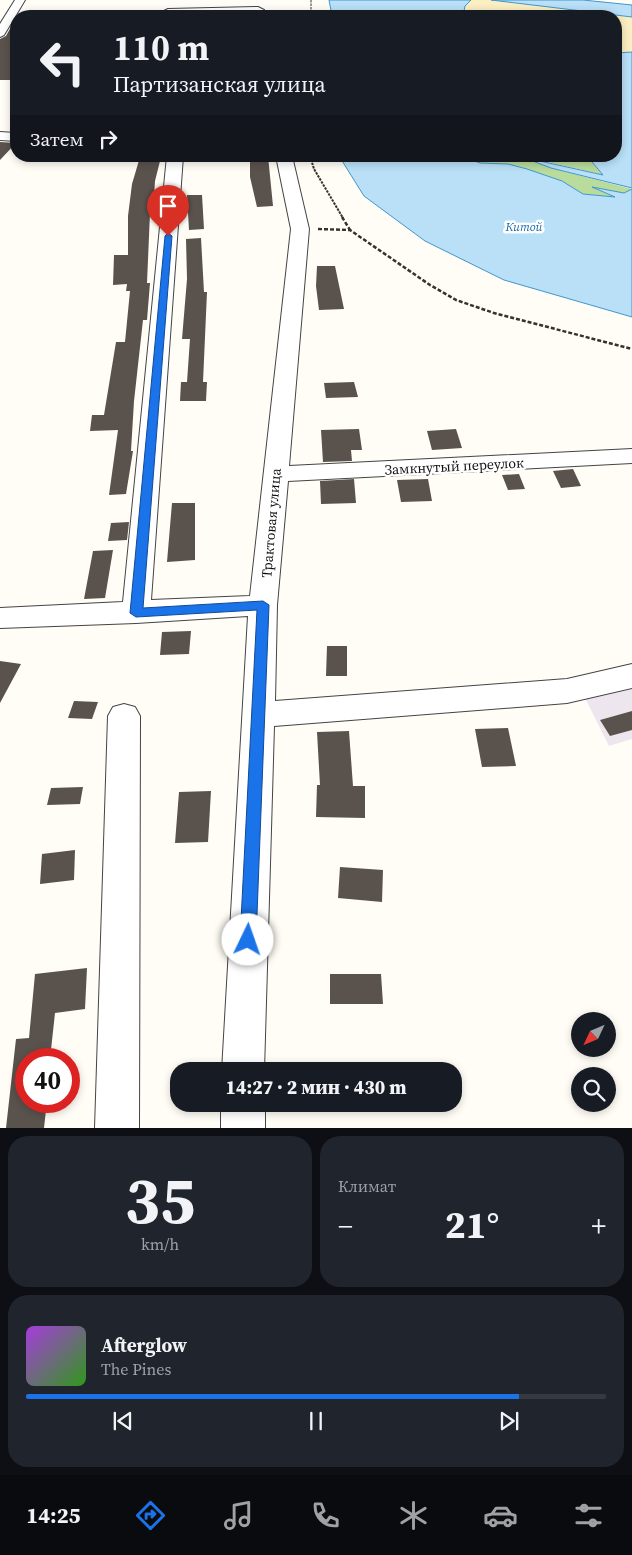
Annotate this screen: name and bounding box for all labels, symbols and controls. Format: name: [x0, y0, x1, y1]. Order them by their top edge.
text: 110 m: [113, 24, 209, 72]
icon: left: [30, 30, 95, 95]
text: Партизанская улица: [113, 69, 326, 99]
icon: right: [94, 125, 122, 153]
text: Затем: [30, 126, 84, 152]
pin: [147, 185, 189, 236]
icon: arrive: [154, 192, 182, 220]
water label: Китой: [505, 219, 543, 235]
street label: Замкнутый переулок: [384, 452, 524, 480]
street label: Трактовая улица: [256, 467, 286, 579]
position arrow: [221, 913, 273, 965]
north arrow: [571, 1012, 616, 1058]
map controls: [571, 1012, 616, 1112]
speed limit sign: 40: [15, 1048, 80, 1113]
button: search: [571, 1067, 616, 1112]
text: 14:27 · 2 мин · 430 m: [226, 1074, 406, 1100]
text: 35: [125, 1156, 195, 1245]
text: Климат: [338, 1175, 396, 1197]
text: 21°: [445, 1199, 499, 1251]
text: −: [338, 1207, 353, 1245]
text: +: [591, 1207, 606, 1245]
text: km/h: [141, 1233, 179, 1255]
text: Afterglow: [101, 1332, 187, 1358]
text: The Pines: [101, 1358, 171, 1380]
icon: previous: [109, 1407, 137, 1435]
icon: pause: [302, 1407, 330, 1435]
icon: next: [495, 1407, 523, 1435]
icon: directions: [133, 1498, 168, 1533]
icon: music: [221, 1498, 256, 1533]
icon: phone: [308, 1498, 343, 1533]
icon: climate: [396, 1498, 431, 1533]
icon: car: [483, 1498, 518, 1533]
icon: filters: [571, 1498, 606, 1533]
text: 14:25: [26, 1500, 81, 1530]

